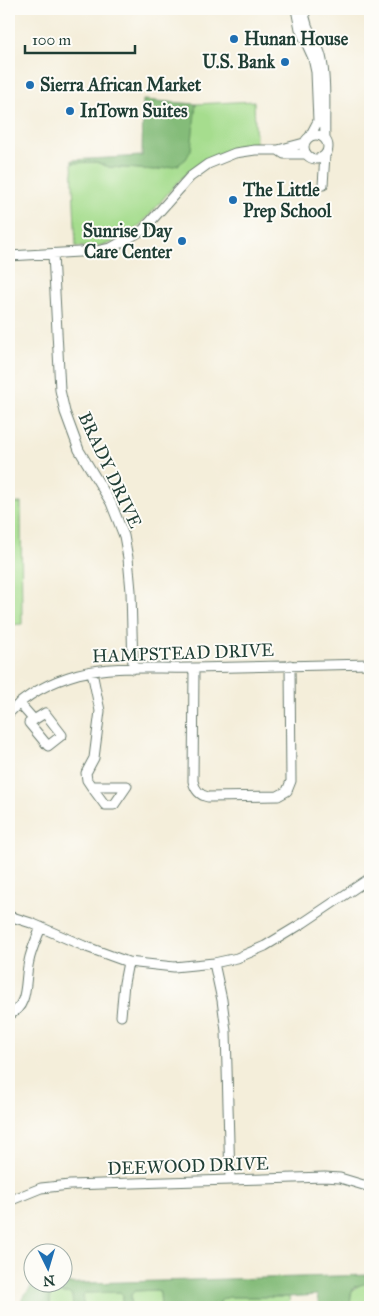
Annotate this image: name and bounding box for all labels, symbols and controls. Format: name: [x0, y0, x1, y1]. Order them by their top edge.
scale bar: [25, 22, 135, 54]
place label: Hunan House: [244, 28, 349, 50]
text: 100 m: [32, 31, 72, 49]
marker: Hunan House: [228, 33, 240, 45]
place label: U.S. Bank: [202, 51, 276, 73]
marker: U.S. Bank: [279, 56, 291, 68]
place label: Sierra African Market: [40, 74, 202, 96]
marker: Sierra African Market: [24, 79, 36, 91]
place label: InTown Suites: [80, 100, 188, 122]
marker: InTown Suites: [64, 105, 76, 117]
place label: The Little Prep School: [242, 179, 332, 223]
marker: The Little Prep School: [227, 194, 239, 206]
place label: Sunrise Day Care Center: [83, 220, 174, 263]
marker: Sunrise Day Care Center: [176, 235, 188, 247]
street label: BRADY DRIVE: [73, 408, 147, 532]
street label: HAMPSTEAD DRIVE: [92, 639, 274, 667]
street label: DEEWOOD DRIVE: [107, 1152, 269, 1180]
north arrow: [22, 1244, 72, 1294]
text: N: [42, 1271, 56, 1289]

